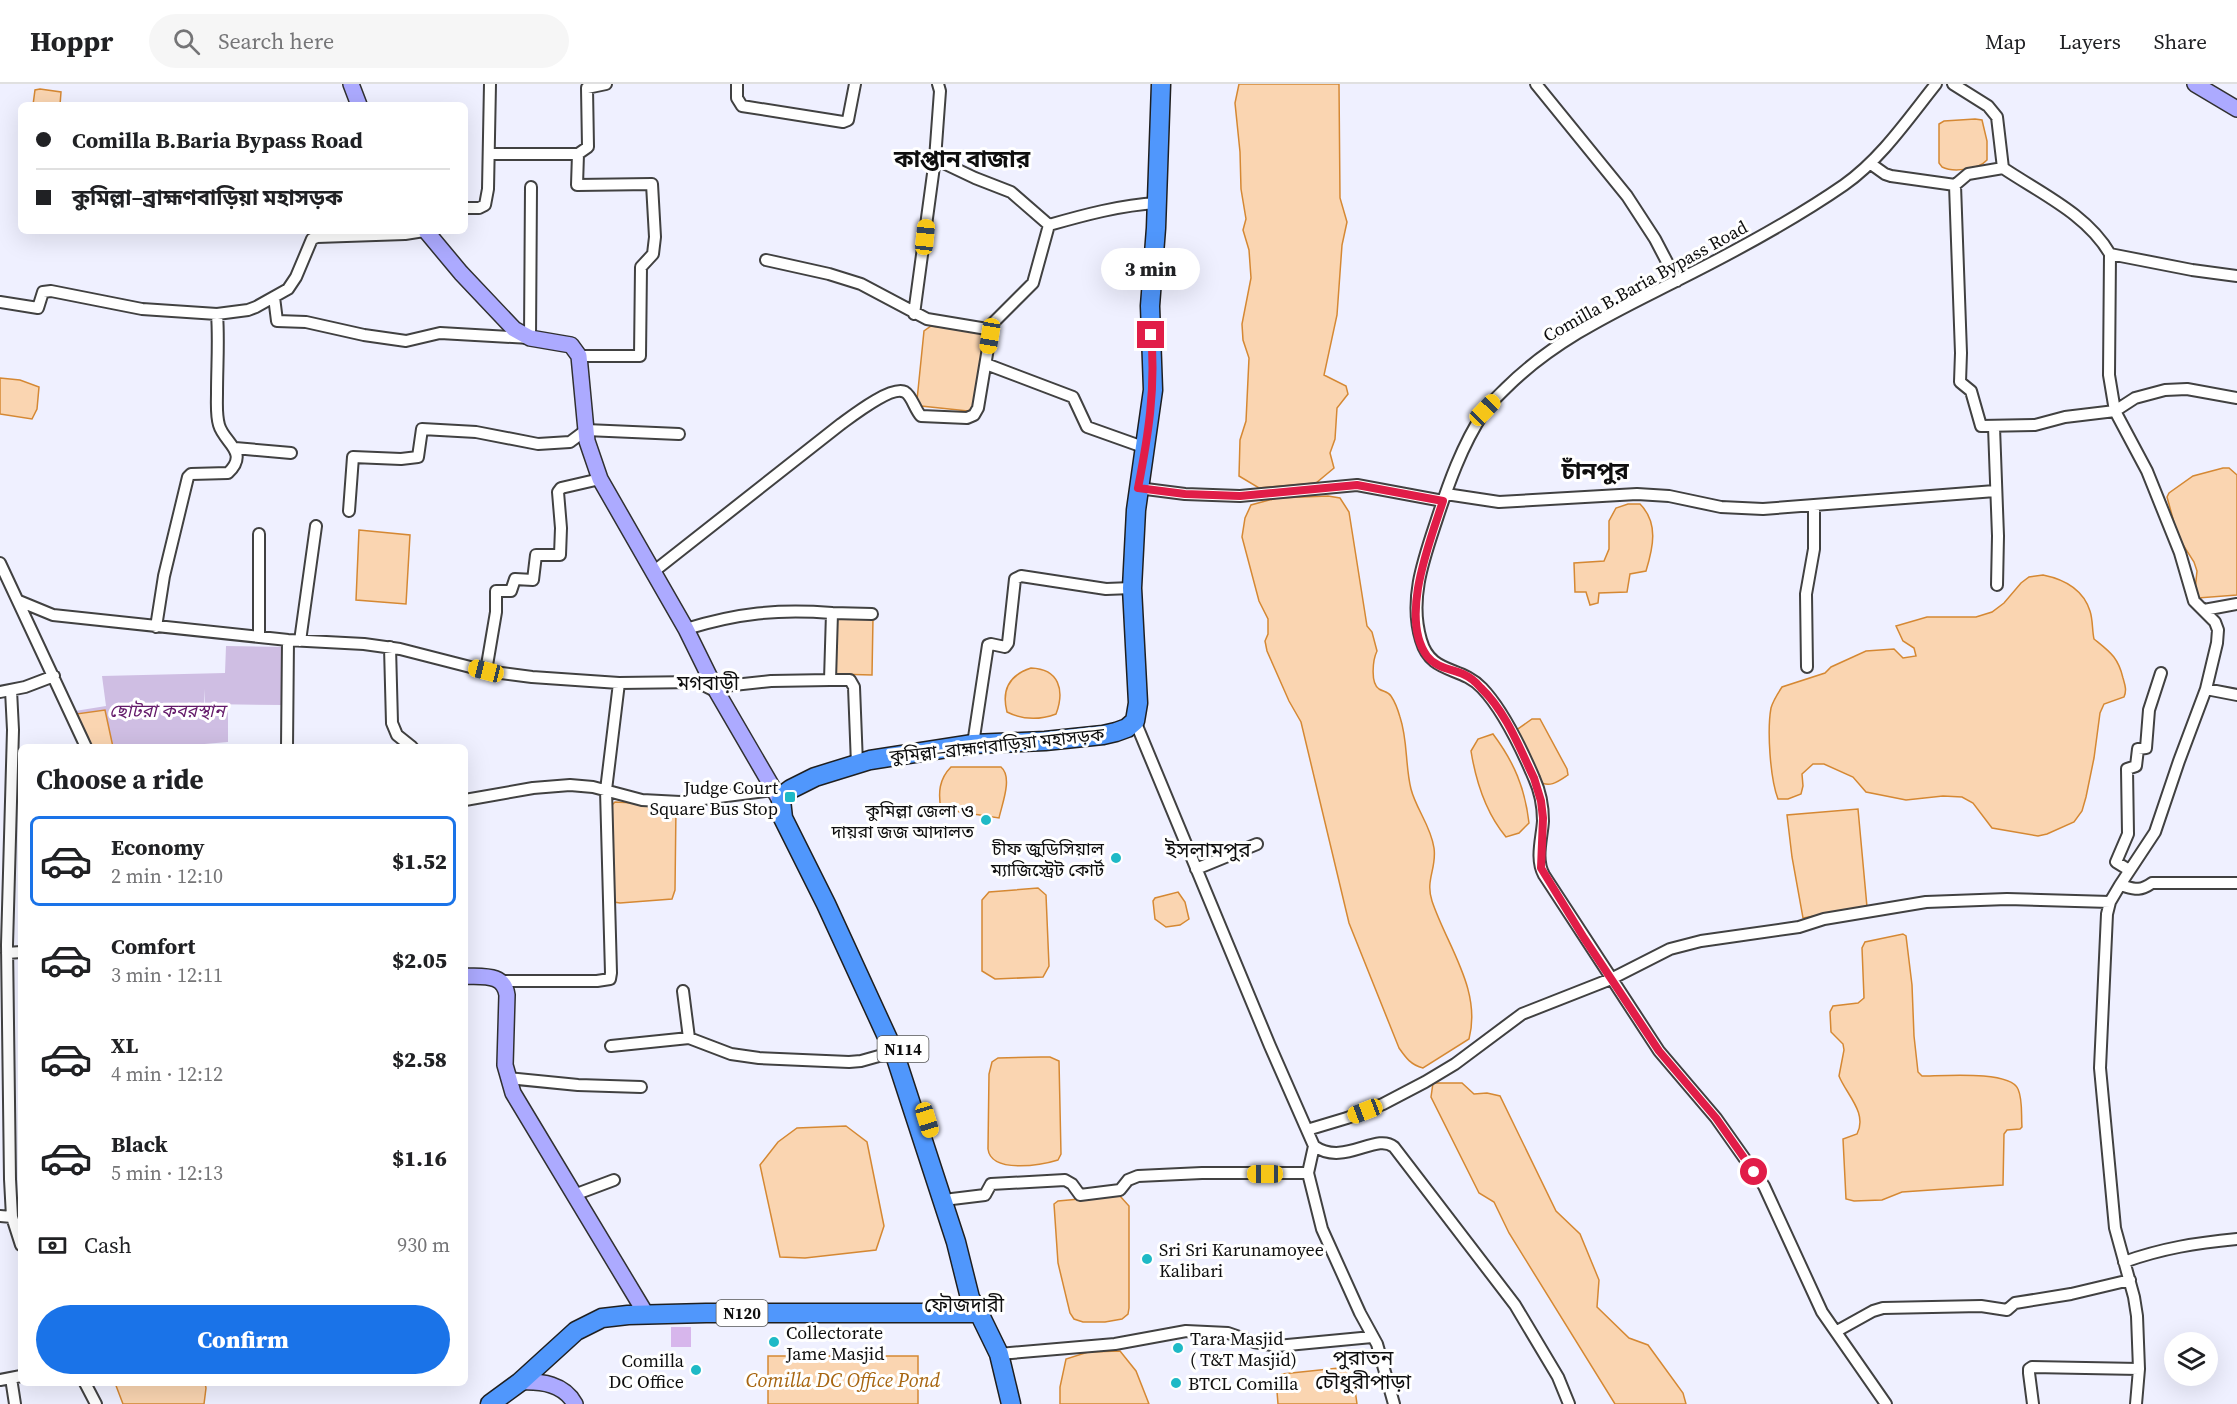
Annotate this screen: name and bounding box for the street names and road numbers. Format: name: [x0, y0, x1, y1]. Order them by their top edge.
street label: Comilla B.Baria Bypass Road: [1538, 214, 1752, 348]
street label: কুমিল্লা–ব্রাহ্মণবাড়িয়া মহাসড়ক: [887, 721, 1106, 769]
road number: N114: [878, 1036, 928, 1062]
road number: N120: [716, 1300, 768, 1326]

